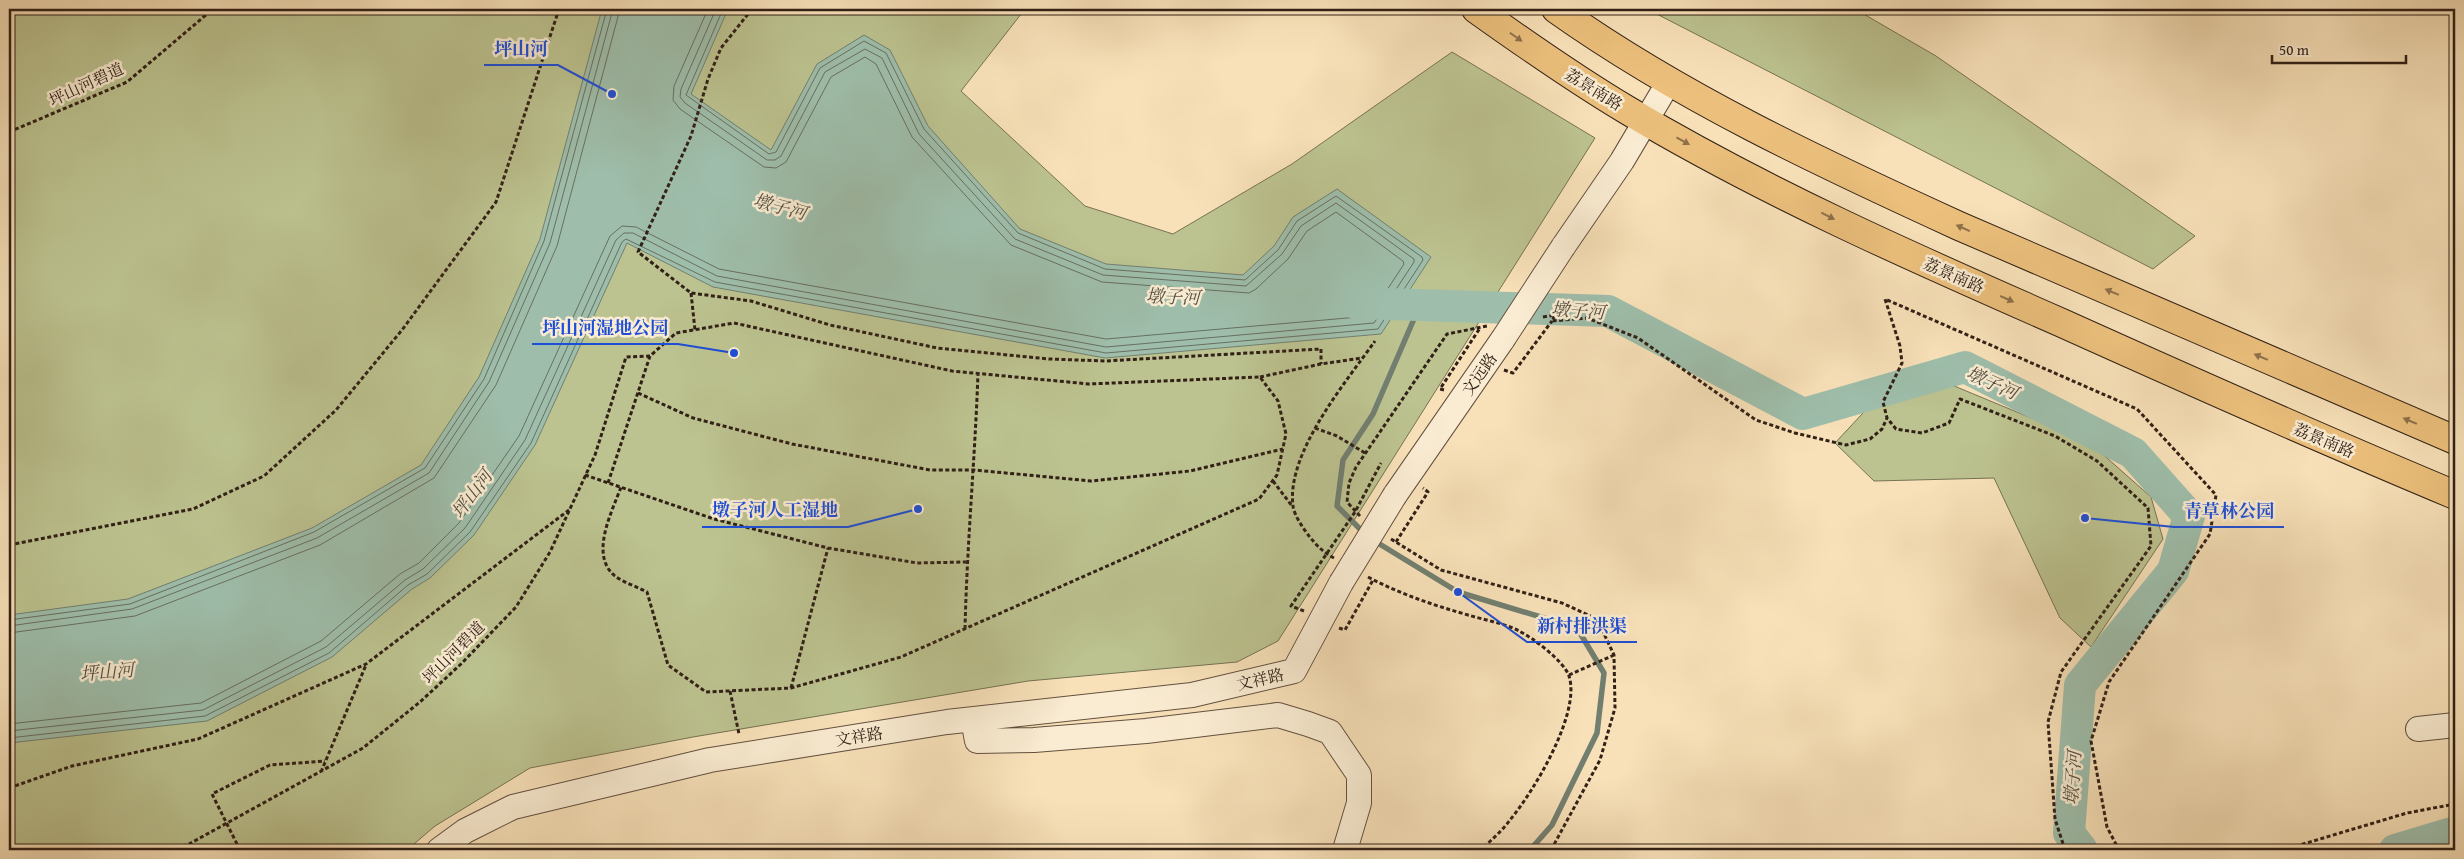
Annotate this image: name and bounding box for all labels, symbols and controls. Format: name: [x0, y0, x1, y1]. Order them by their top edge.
callout: 坪山河: [484, 32, 558, 65]
one-way arrow: [1509, 32, 1523, 42]
scale bar: [2272, 32, 2405, 64]
text: 坪山河: [494, 35, 548, 62]
text: 50 m: [2279, 39, 2310, 60]
street label: 坪山河碧道: [45, 56, 127, 112]
street label: 荔景南路: [1560, 62, 1628, 116]
one-way arrow: [1677, 137, 1690, 146]
water label: 墩子河: [751, 186, 813, 227]
one-way arrow: [1820, 212, 1835, 220]
one-way arrow: [1956, 224, 1970, 232]
street label: 荔景南路: [1920, 251, 1988, 299]
water label: 墩子河: [1146, 282, 1203, 311]
one-way arrow: [2105, 288, 2119, 296]
water label: 墩子河: [1550, 295, 1609, 326]
one-way arrow: [2000, 295, 2014, 303]
callout: 坪山河湿地公园: [532, 311, 678, 344]
text: 坪山河湿地公园: [542, 314, 668, 341]
street label: 文远路: [1455, 347, 1503, 401]
one-way arrow: [2254, 352, 2268, 360]
water label: 墩子河: [1962, 359, 2025, 407]
street label: 荔景南路: [2290, 416, 2358, 464]
one-way arrow: [2402, 417, 2417, 425]
water label: 坪山河: [445, 462, 500, 523]
callout: 墩子河人工湿地: [702, 494, 848, 527]
callout: 青草林公园: [2174, 494, 2284, 527]
text: 墩子河人工湿地: [712, 496, 838, 523]
text: 青草林公园: [2184, 497, 2274, 524]
callout: 新村排洪渠: [1527, 609, 1637, 642]
text: 新村排洪渠: [1537, 612, 1627, 639]
street label: 坪山河碧道: [416, 615, 490, 689]
water label: 坪山河: [79, 655, 138, 687]
street label: 文祥路: [1234, 662, 1286, 696]
street label: 文祥路: [833, 720, 885, 752]
water label: 墩子河: [2057, 747, 2088, 806]

